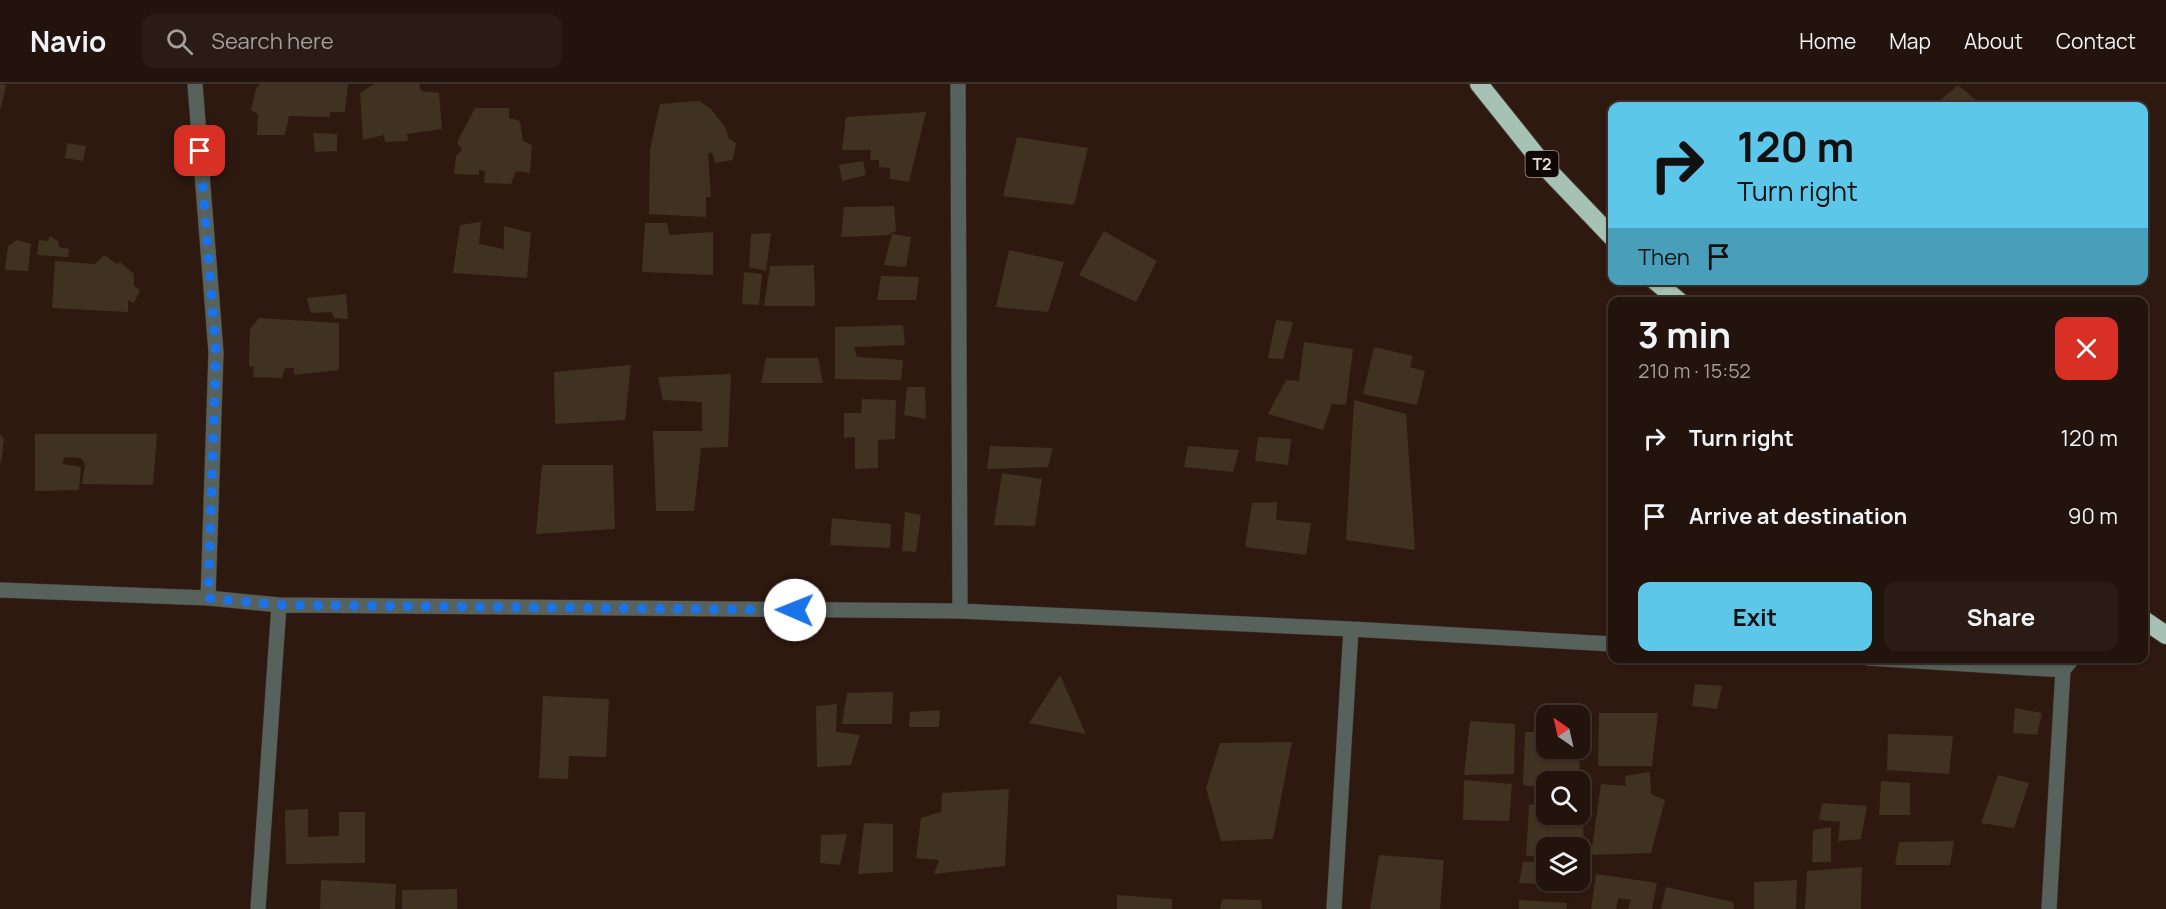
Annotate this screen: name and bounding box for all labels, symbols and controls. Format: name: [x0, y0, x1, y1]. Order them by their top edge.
search box: [142, 14, 562, 68]
text: Navio: [30, 22, 106, 60]
icon: search: [163, 25, 196, 58]
text: Search here: [211, 26, 334, 56]
text: Home: [1799, 27, 1856, 55]
text: Map: [1889, 27, 1931, 55]
text: About: [1964, 27, 2023, 55]
text: Contact: [2056, 27, 2136, 55]
text: 120 m: [1737, 117, 1854, 175]
pin: [174, 125, 225, 176]
icon: right: [1638, 126, 1716, 204]
icon: arrive: [183, 134, 216, 167]
road number: T2: [1526, 151, 1558, 177]
text: Turn right: [1737, 172, 1858, 209]
icon: arrive: [1702, 240, 1735, 273]
text: Then: [1638, 242, 1690, 272]
text: 3 min: [1638, 310, 1731, 359]
button: close: [2055, 317, 2118, 380]
text: 210 m · 15:52: [1638, 357, 1751, 384]
icon: right: [1638, 422, 1671, 455]
text: Turn right: [1689, 423, 1794, 453]
text: 120 m: [2060, 423, 2118, 453]
icon: arrive: [1638, 500, 1671, 533]
text: Arrive at destination: [1689, 501, 1907, 531]
text: 90 m: [2068, 501, 2118, 531]
position arrow: [763, 578, 827, 642]
button: Exit: [1638, 582, 1872, 651]
button: Share: [1884, 582, 2118, 651]
north arrow: [1536, 705, 1590, 759]
map controls: [1536, 705, 1590, 891]
button: search: [1536, 771, 1590, 825]
button: layers: [1536, 837, 1590, 891]

